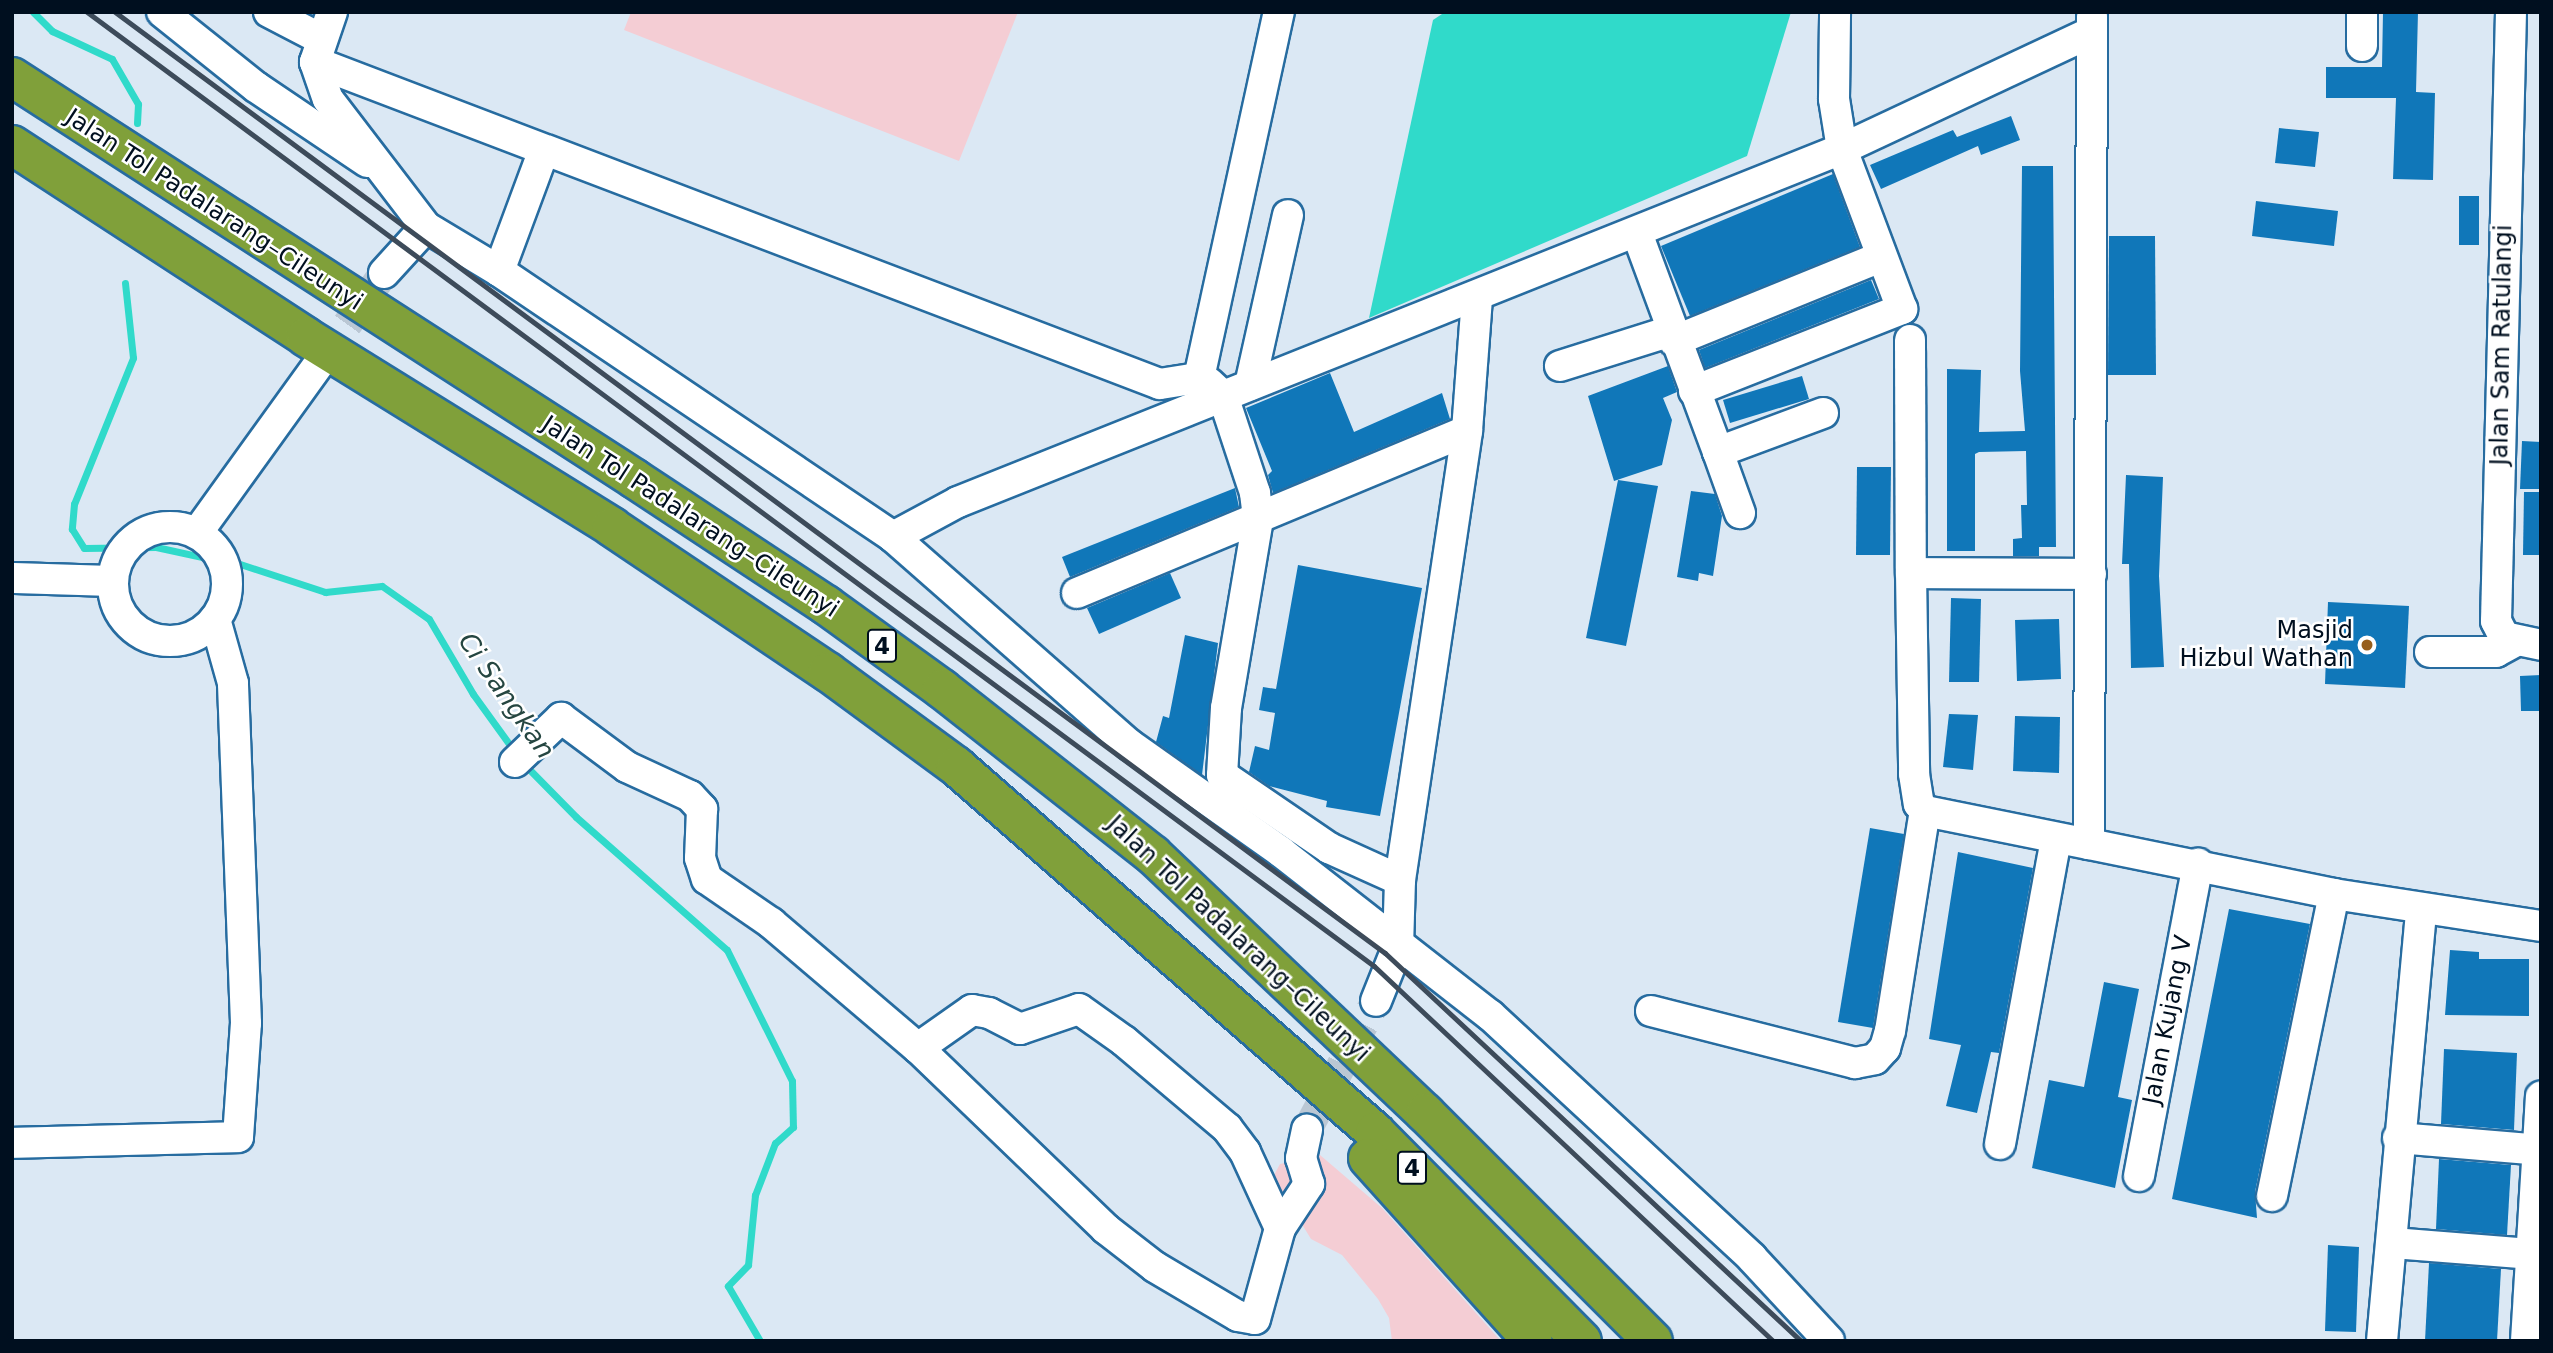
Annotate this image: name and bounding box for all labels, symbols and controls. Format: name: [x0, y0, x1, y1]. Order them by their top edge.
street label: Jalan Tol Padalarang–Cileunyi: [60, 103, 368, 317]
street label: Jalan Sam Ratulangi: [2485, 224, 2519, 466]
street label: Jalan Tol Padalarang–Cileunyi: [536, 410, 844, 624]
place label: Masjid Hizbul Wathan: [2180, 617, 2353, 673]
road number: 4: [866, 626, 898, 666]
water label: Ci Sangkan: [451, 627, 561, 765]
marker: Masjid Hizbul Wathan: [2359, 637, 2375, 653]
street label: Jalan Tol Padalarang–Cileunyi: [1101, 810, 1375, 1068]
street label: Jalan Kujang V: [2137, 933, 2199, 1107]
road number: 4: [1396, 1148, 1428, 1188]

